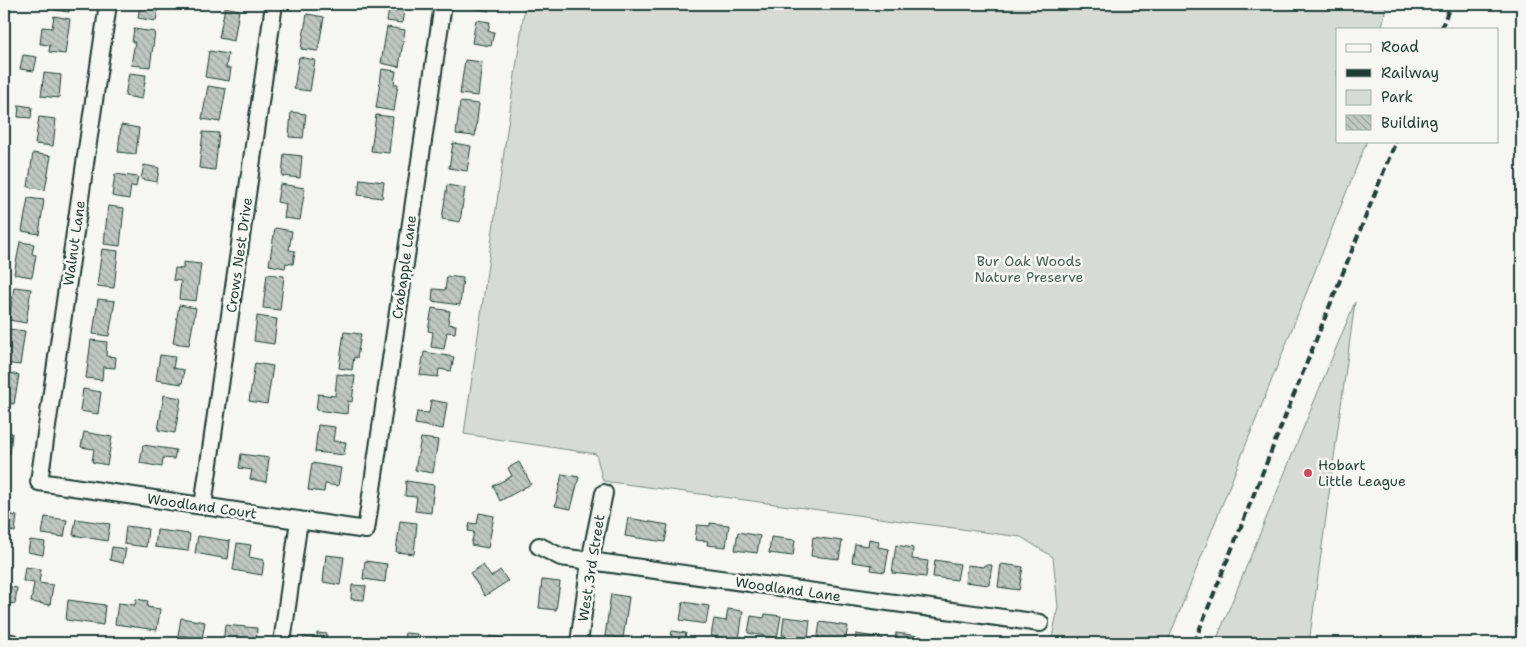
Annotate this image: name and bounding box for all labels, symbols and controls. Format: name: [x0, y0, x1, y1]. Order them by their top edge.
legend: [1336, 28, 1498, 142]
text: Road: [1381, 37, 1419, 57]
text: Railway: [1381, 63, 1439, 83]
text: Park: [1381, 87, 1413, 107]
text: Building: [1381, 113, 1438, 133]
street label: Crows Nest Drive: [222, 196, 256, 314]
street label: Walnut Lane: [59, 199, 89, 287]
street label: Crabapple Lane: [388, 214, 420, 320]
park label: Bur Oak Woods Nature Preserve: [975, 252, 1084, 286]
place label: Hobart Little League: [1318, 456, 1406, 490]
marker: Hobart Little League: [1302, 467, 1314, 479]
street label: Woodland Court: [146, 489, 258, 523]
street label: West 3rd Street: [574, 513, 608, 623]
street label: Woodland Lane: [734, 573, 842, 605]

